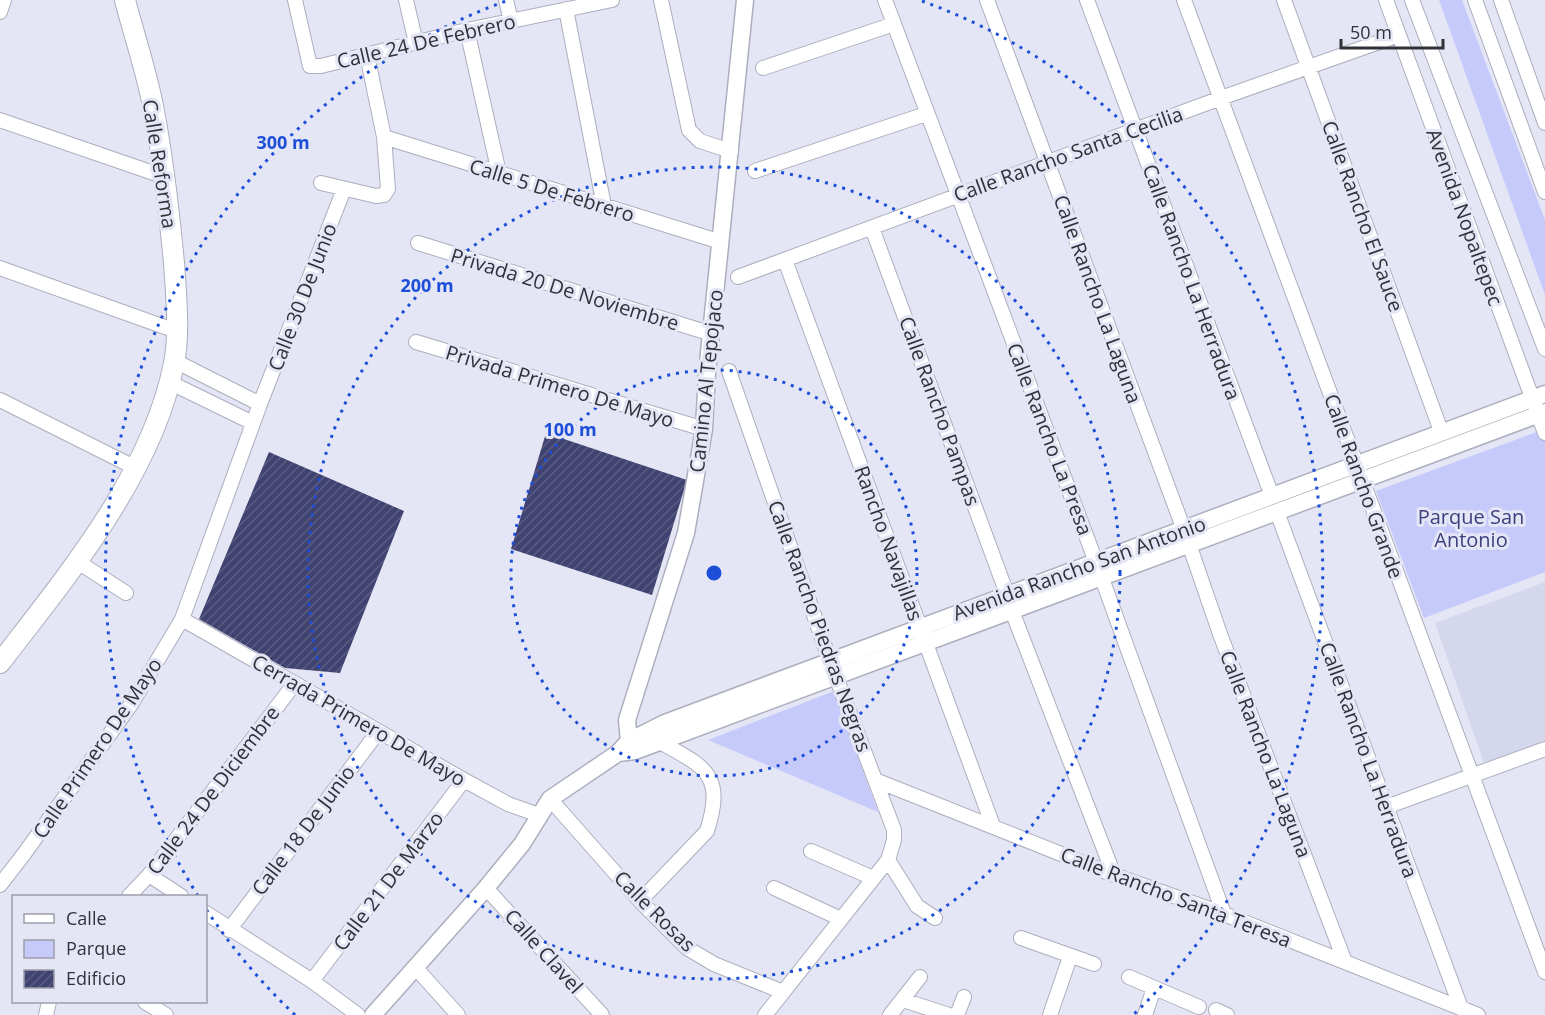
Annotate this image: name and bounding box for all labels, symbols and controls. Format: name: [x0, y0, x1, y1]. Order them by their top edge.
street label: Calle 24 De Febrero: [334, 7, 518, 75]
scale bar: [1341, 12, 1443, 50]
text: 50 m: [1350, 20, 1392, 44]
street label: Calle Reforma: [136, 98, 184, 230]
street label: Calle Rancho Santa Cecilia: [949, 100, 1187, 208]
street label: Calle Rancho El Sauce: [1316, 117, 1410, 315]
street label: Avenida Nopaltepec: [1420, 125, 1510, 309]
text: 300 m: [256, 130, 310, 154]
street label: Calle 5 De Febrero: [466, 152, 638, 228]
street label: Calle Rancho La Herradura: [1137, 160, 1247, 404]
street label: Calle Rancho La Laguna: [1048, 191, 1148, 407]
street label: Calle 30 De Junio: [261, 219, 343, 375]
street label: Privada 20 De Noviembre: [448, 241, 682, 337]
text: 200 m: [400, 273, 454, 297]
street label: Camino Al Tepojaco: [683, 288, 729, 474]
street label: Calle Rancho Pampas: [893, 313, 987, 509]
street label: Privada Primero De Mayo: [443, 338, 677, 434]
street label: Calle Rancho La Presa: [1001, 339, 1099, 539]
street label: Calle Rancho Grande: [1318, 390, 1410, 582]
text: 100 m: [543, 417, 597, 441]
street label: Rancho Navajillas: [848, 462, 930, 624]
street label: Calle Rancho Piedras Negras: [762, 497, 878, 755]
park label: Parque San Antonio: [1418, 503, 1524, 553]
street label: Avenida Rancho San Antonio: [949, 510, 1209, 626]
centre of rings: [704, 563, 724, 583]
street label: Calle Rancho La Herradura: [1314, 638, 1424, 882]
street label: Calle Rancho La Laguna: [1214, 647, 1318, 861]
street label: Cerrada Primero De Mayo: [247, 648, 471, 792]
street label: Calle Primero De Mayo: [26, 652, 168, 844]
street label: Calle 24 De Diciembre: [141, 700, 285, 880]
street label: Calle 18 De Junio: [245, 759, 361, 901]
street label: Calle 21 De Marzo: [327, 806, 449, 956]
street label: Calle Rancho Santa Teresa: [1057, 840, 1295, 954]
street label: Calle Rosas: [608, 864, 702, 958]
legend: [12, 895, 207, 1003]
street label: Calle Clavel: [499, 903, 589, 999]
text: Calle: [66, 906, 107, 930]
text: Parque: [66, 936, 126, 960]
text: Edificio: [66, 966, 126, 990]

